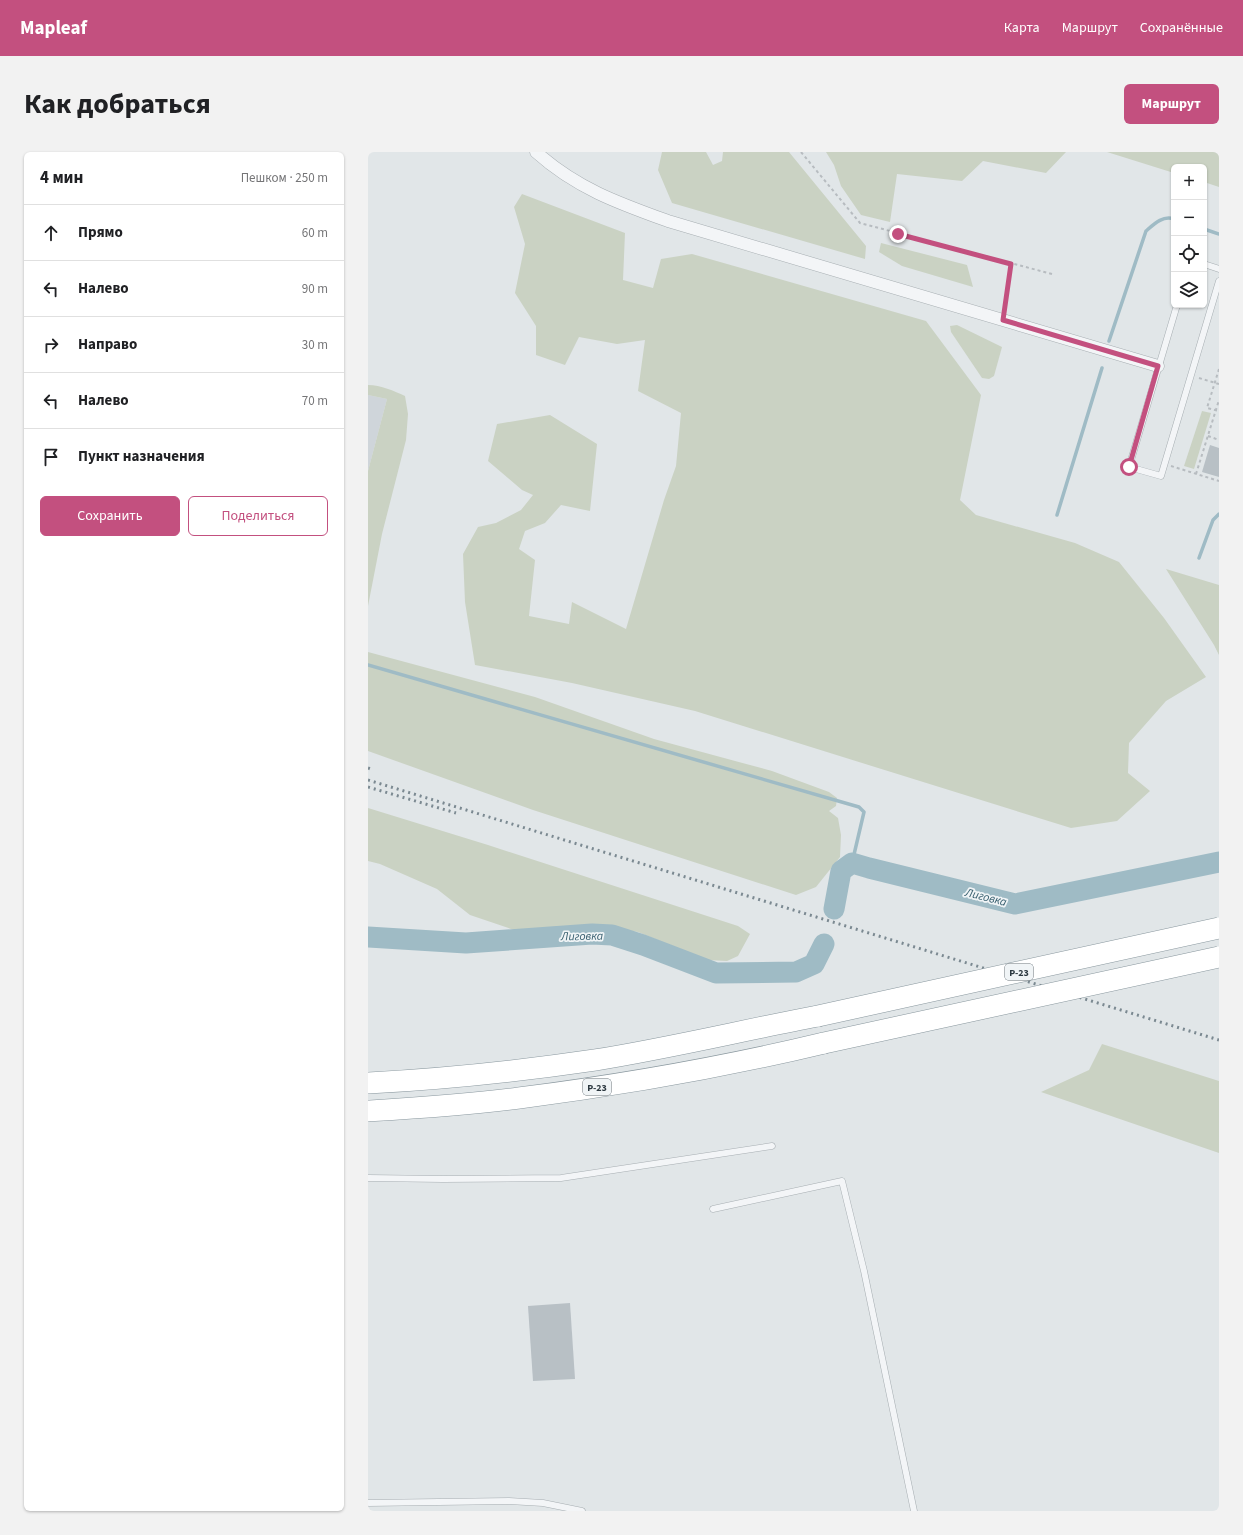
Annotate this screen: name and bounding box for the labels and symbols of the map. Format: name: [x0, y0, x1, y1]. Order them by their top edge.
route end: [889, 225, 907, 243]
route start: [1120, 458, 1138, 476]
water label: Лиговка: [962, 884, 1009, 911]
water label: Лиговка: [560, 928, 604, 945]
road number: Р-23: [1005, 964, 1033, 980]
road number: Р-23: [583, 1079, 611, 1095]

